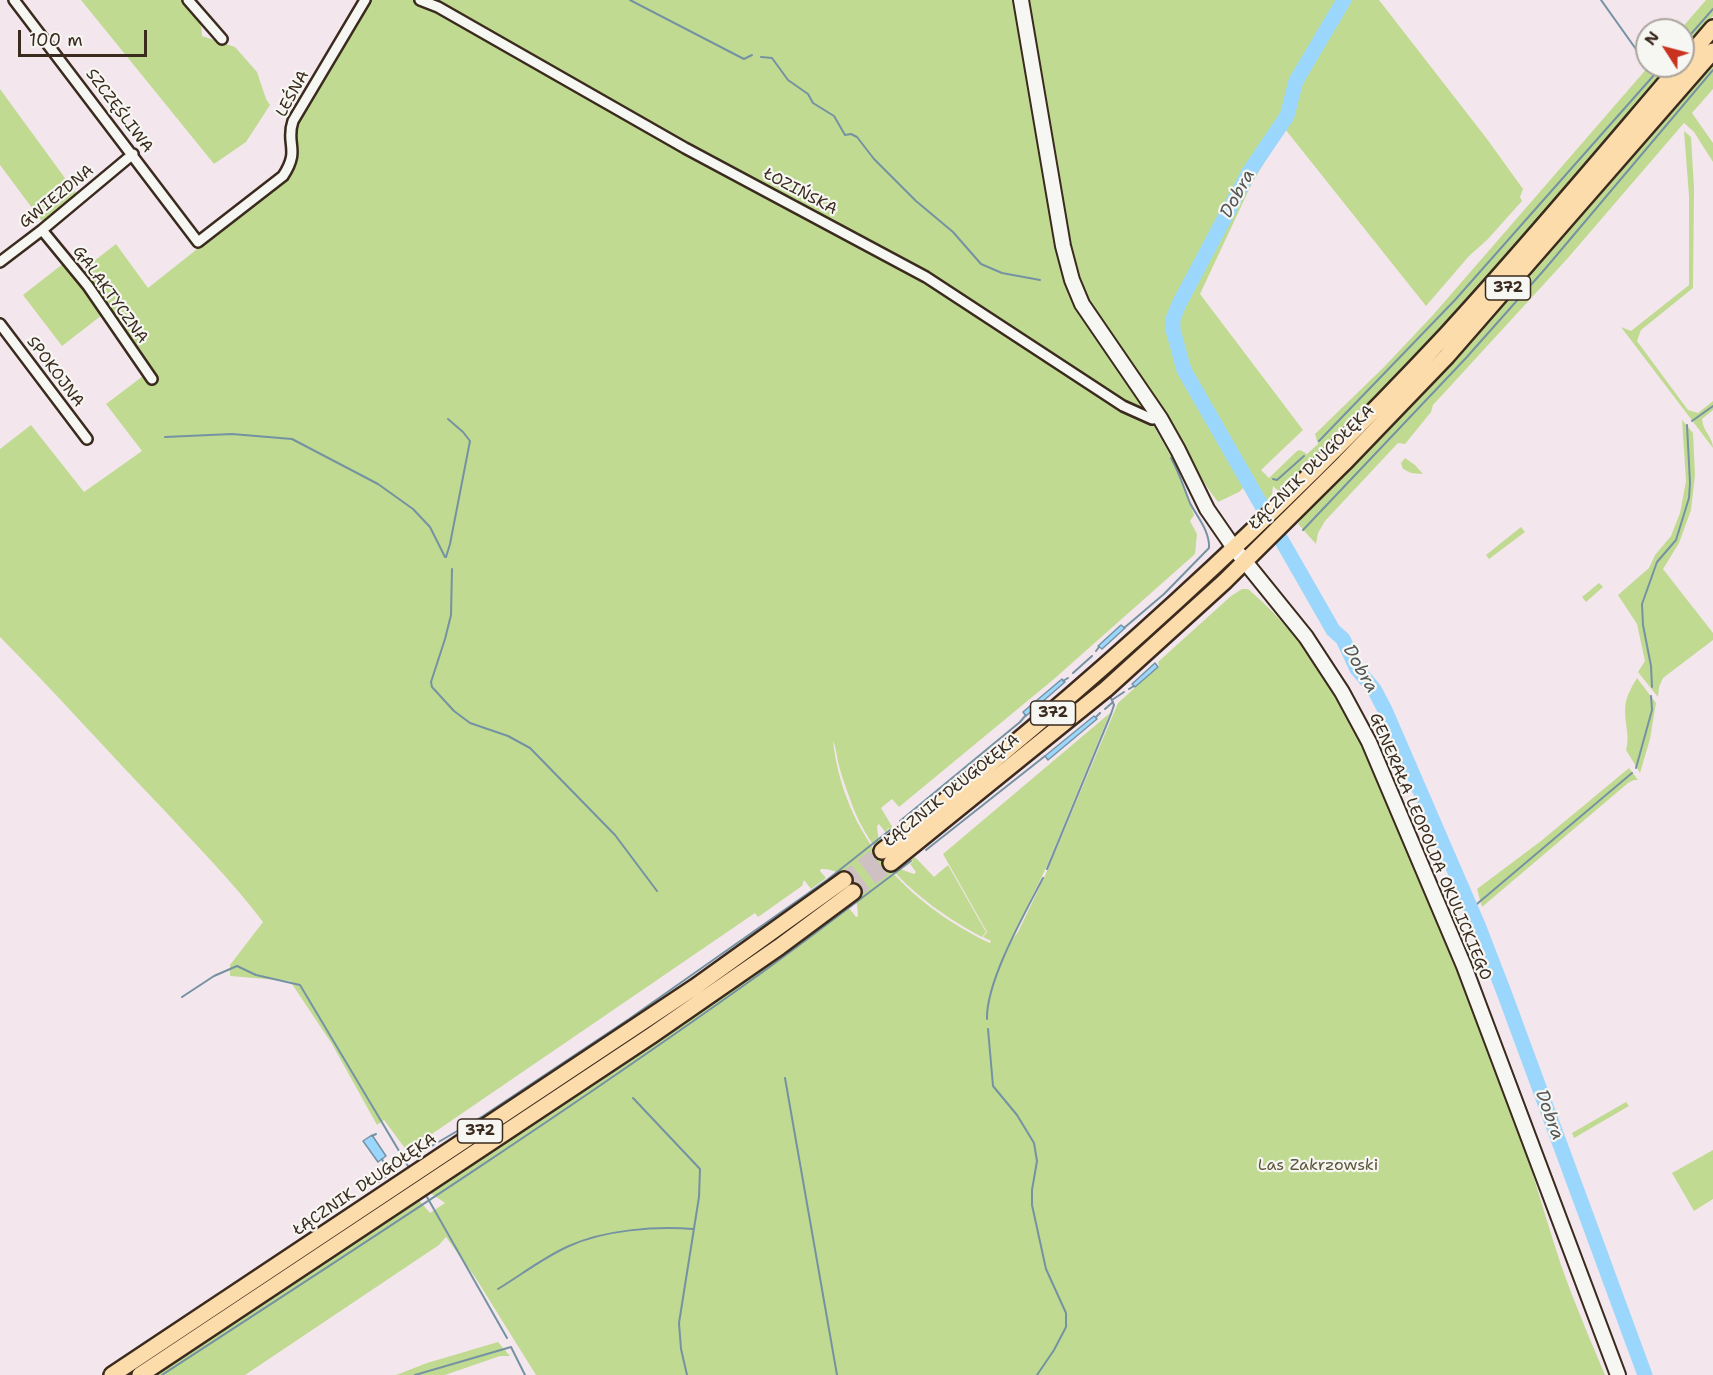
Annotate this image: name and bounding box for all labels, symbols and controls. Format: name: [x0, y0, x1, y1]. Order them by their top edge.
scale bar: [21, 18, 150, 56]
north arrow: [1635, 18, 1695, 78]
text: N: [1639, 27, 1664, 50]
text: 100 m: [29, 28, 83, 52]
street label: SZCZĘŚLIWA: [81, 65, 157, 157]
street label: LEŚNA: [272, 67, 314, 121]
street label: GWIEZDNA: [16, 161, 98, 233]
street label: ŁOZIŃSKA: [760, 165, 840, 219]
water label: Dobra: [1216, 166, 1260, 222]
street label: GALAKTYCZNA: [68, 243, 152, 347]
road number: 372: [1486, 276, 1530, 300]
street label: SPOKOJNA: [22, 333, 88, 411]
street label: ŁĄCZNIK DŁUGOŁĘKA: [1246, 402, 1378, 534]
water label: Dobra: [1338, 641, 1382, 697]
road number: 372: [1030, 701, 1076, 725]
street label: GENERAŁA LEOPOLDA OKULICKIEGO: [1365, 710, 1495, 984]
street label: ŁĄCZNIK DŁUGOŁĘKA: [880, 730, 1024, 852]
water label: Dobra: [1530, 1087, 1568, 1143]
road number: 372: [458, 1119, 502, 1143]
street label: ŁĄCZNIK DŁUGOŁĘKA: [290, 1130, 440, 1240]
park label: Las Zakrzowski: [1258, 1156, 1378, 1176]

